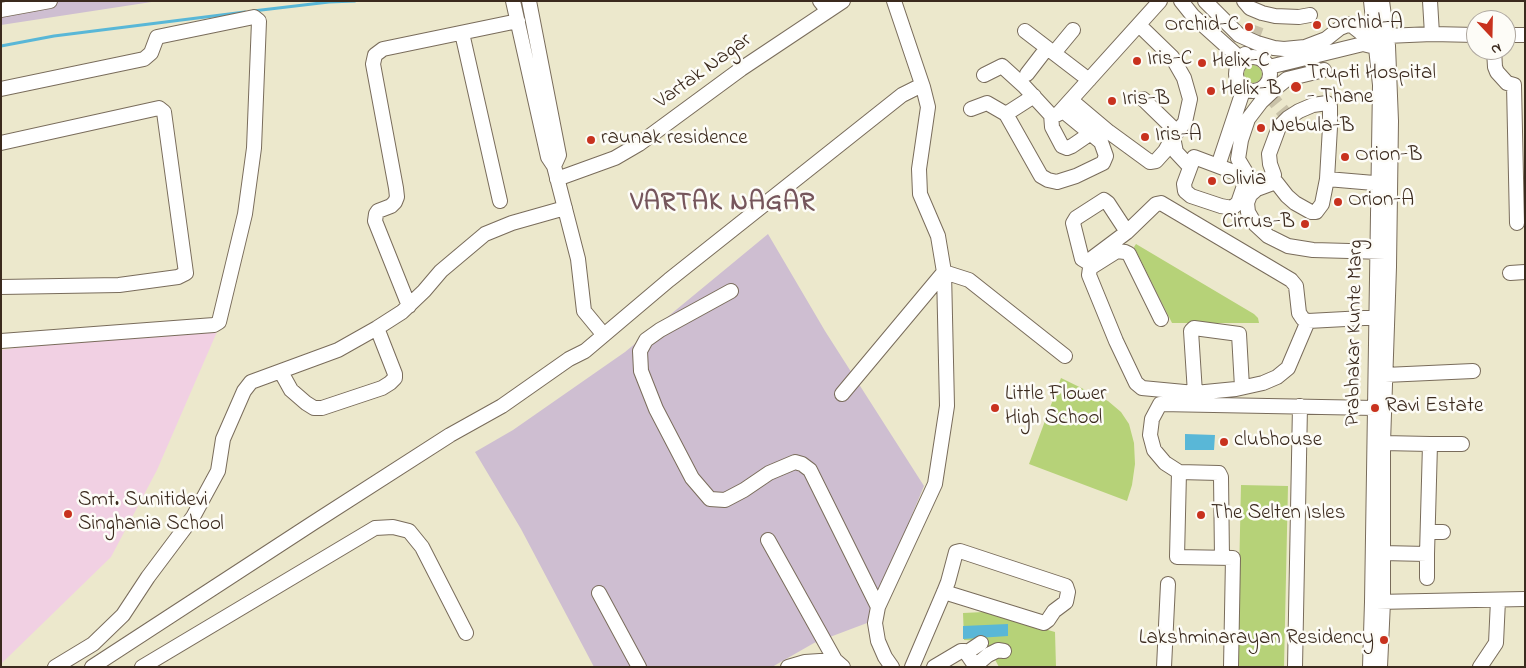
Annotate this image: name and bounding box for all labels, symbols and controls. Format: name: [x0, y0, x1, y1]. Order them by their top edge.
north arrow: [1466, 10, 1516, 60]
place label: Orchid-A: [1327, 12, 1403, 38]
place label: Orchid-C: [1164, 14, 1239, 40]
marker: Orchid-A: [1311, 19, 1323, 31]
marker: Orchid-C: [1243, 21, 1255, 33]
street label: Vartak Nagar: [651, 28, 757, 116]
text: N: [1488, 37, 1504, 60]
place label: Iris-C: [1147, 48, 1192, 74]
place label: Helix-C: [1212, 50, 1270, 76]
marker: Iris-C: [1131, 55, 1143, 67]
marker: Helix-C: [1196, 57, 1208, 69]
place label: Trupti Hospital - Thane: [1307, 62, 1436, 112]
place label: Helix-B: [1221, 78, 1281, 104]
marker: Trupti Hospital - Thane: [1289, 80, 1303, 94]
marker: Helix-B: [1205, 85, 1217, 97]
place label: Iris-B: [1122, 88, 1170, 114]
marker: Iris-B: [1106, 95, 1118, 107]
place label: Nebula-B: [1271, 115, 1354, 141]
marker: Nebula-B: [1255, 122, 1267, 134]
place label: Iris-A: [1155, 124, 1202, 150]
place label: raunak residence: [601, 127, 748, 153]
marker: Iris-A: [1139, 131, 1151, 143]
marker: raunak residence: [585, 134, 597, 146]
place label: Orion-B: [1355, 144, 1422, 170]
marker: Orion-B: [1339, 151, 1351, 163]
place label: Olivia: [1222, 168, 1266, 194]
marker: Olivia: [1206, 175, 1218, 187]
district label: VARTAK NAGAR: [629, 189, 817, 221]
place label: Orion-A: [1348, 189, 1414, 215]
marker: Orion-A: [1332, 196, 1344, 208]
place label: Cirrus-B: [1222, 211, 1295, 237]
marker: Cirrus-B: [1299, 218, 1311, 230]
street label: Prabhakar Kunte Marg: [1342, 239, 1370, 427]
place label: Little Flower High School: [1005, 383, 1107, 433]
place label: Ravi Estate: [1385, 395, 1483, 421]
marker: Little Flower High School: [989, 402, 1001, 414]
marker: Ravi Estate: [1369, 402, 1381, 414]
place label: clubhouse: [1234, 429, 1322, 455]
marker: clubhouse: [1218, 436, 1230, 448]
place label: Smt. Sunitidevi Singhania School: [78, 489, 224, 539]
place label: The Selten Isles: [1211, 502, 1345, 528]
marker: Smt. Sunitidevi Singhania School: [62, 508, 74, 520]
marker: The Selten Isles: [1195, 509, 1207, 521]
place label: Lakshminarayan Residency: [1139, 627, 1374, 653]
marker: Lakshminarayan Residency: [1378, 634, 1390, 646]

